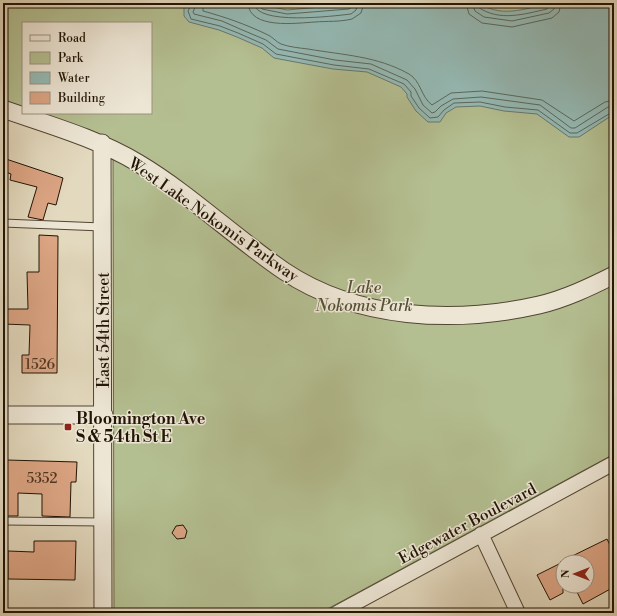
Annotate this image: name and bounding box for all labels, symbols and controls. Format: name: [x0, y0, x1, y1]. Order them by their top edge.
legend: [22, 22, 152, 114]
text: Road: [58, 31, 86, 46]
text: Park: [58, 51, 84, 66]
text: Water: [57, 71, 90, 86]
text: Building: [57, 91, 106, 106]
street label: West Lake Nokomis Parkway: [124, 153, 303, 287]
street label: East 54th Street: [94, 272, 114, 388]
park label: Lake Nokomis Park: [314, 278, 413, 316]
house number: 1526: [25, 356, 56, 374]
place label: Bloomington Ave S & 54th St E: [76, 409, 206, 447]
marker: Bloomington Ave S & 54th St E: [63, 422, 73, 432]
house number: 5352: [26, 470, 58, 488]
street label: Edgewater Boulevard: [395, 479, 540, 569]
north arrow: [555, 554, 595, 594]
text: N: [559, 569, 573, 578]

